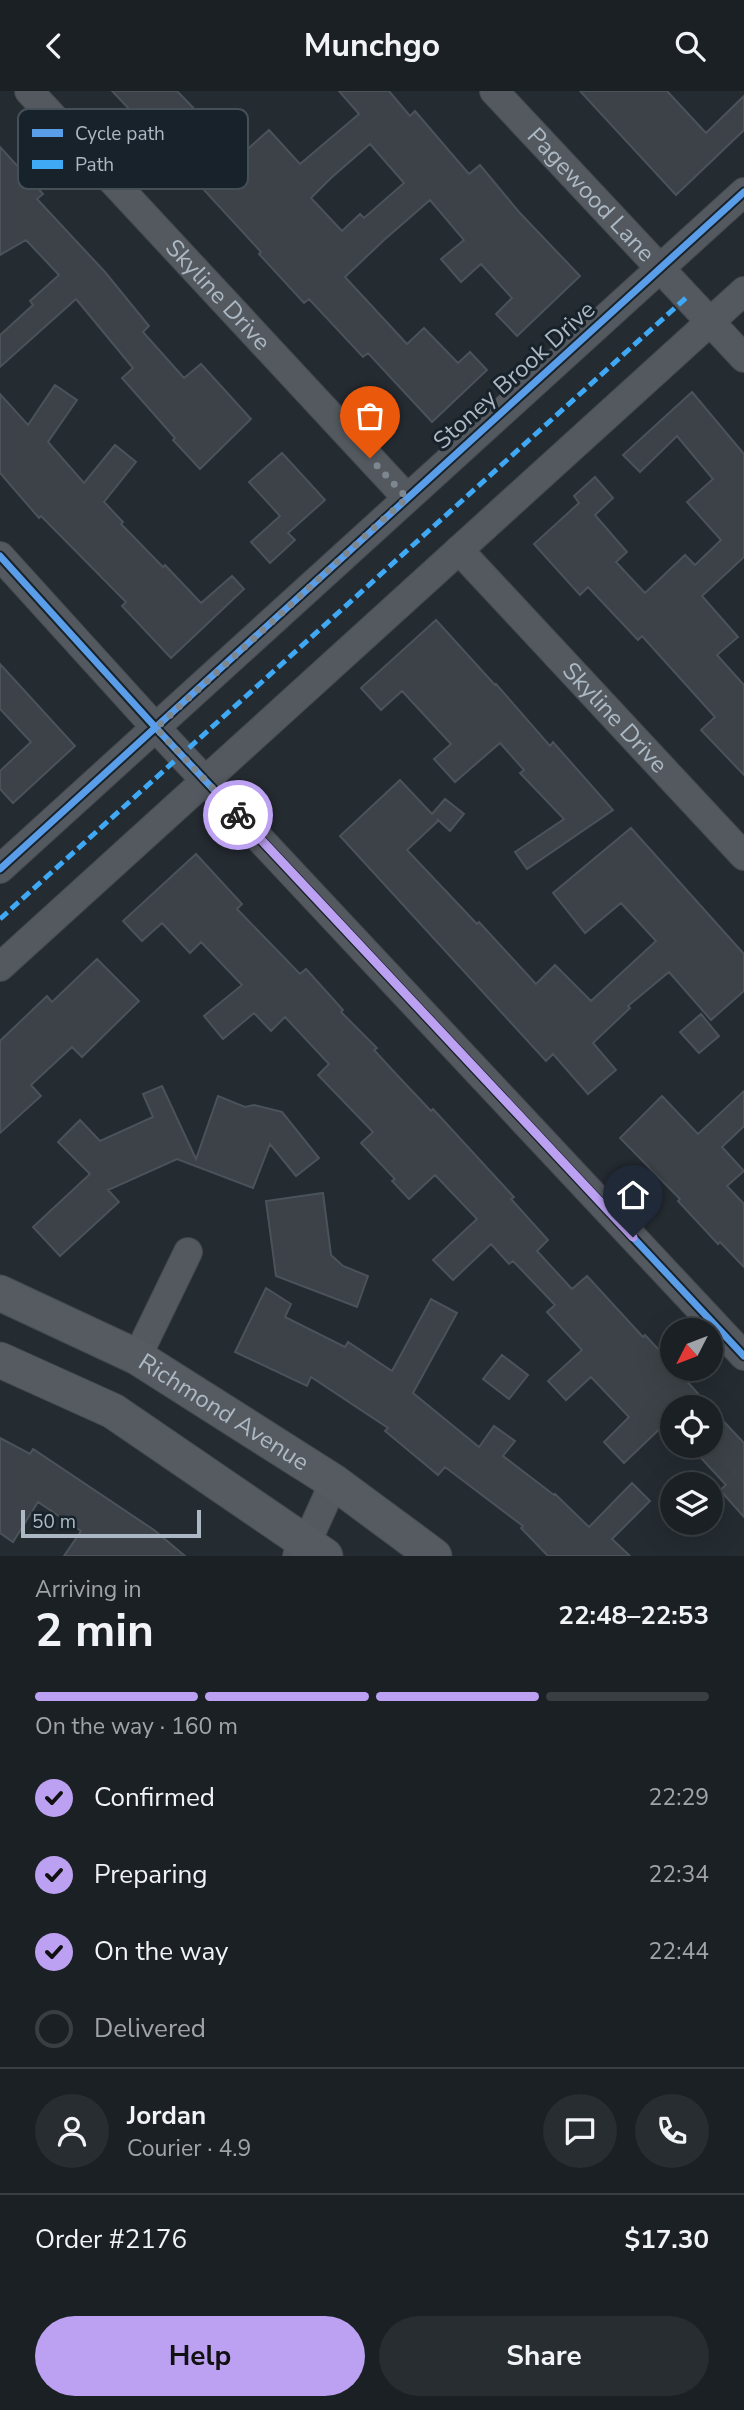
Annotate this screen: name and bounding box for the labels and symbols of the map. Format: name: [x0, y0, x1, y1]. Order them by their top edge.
legend: [18, 109, 248, 189]
text: Cycle path: [75, 121, 165, 147]
street label: Pagewood Lane: [520, 121, 662, 269]
text: Path: [75, 152, 114, 178]
street label: Skyline Drive: [159, 232, 278, 357]
street label: Stoney Brook Drive: [426, 294, 602, 456]
pin: [340, 386, 400, 458]
street label: Skyline Drive: [555, 655, 675, 780]
courier: [203, 780, 273, 850]
pin: [603, 1165, 663, 1237]
north arrow: [660, 1318, 723, 1381]
street label: Richmond Avenue: [133, 1346, 315, 1478]
scale bar: [21, 1507, 201, 1539]

